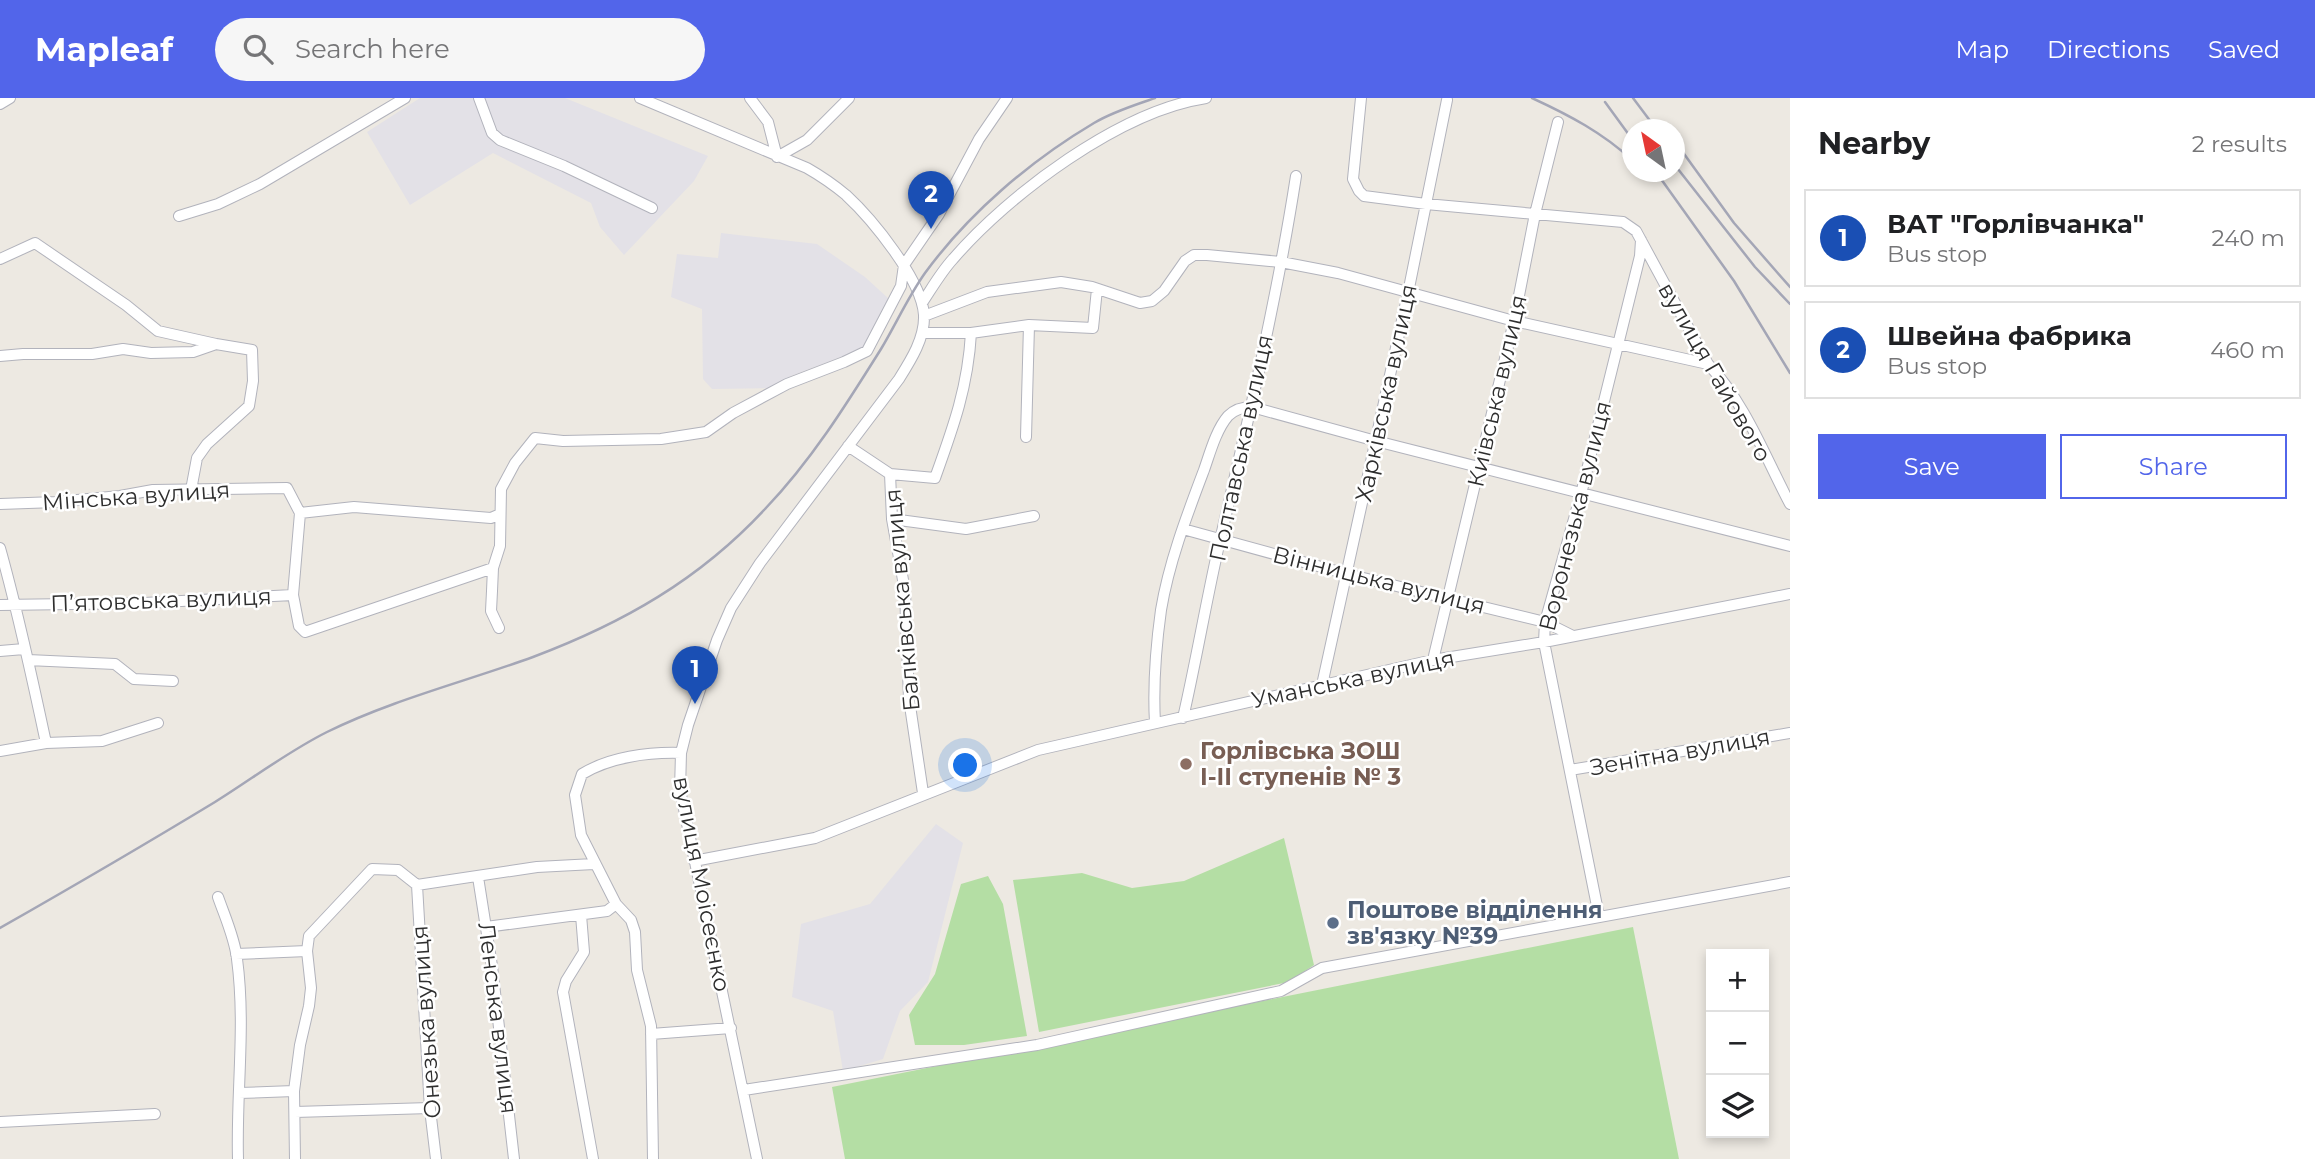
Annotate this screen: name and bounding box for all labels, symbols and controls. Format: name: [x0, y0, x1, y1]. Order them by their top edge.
search box: [215, 18, 705, 81]
text: Mapleaf: [35, 29, 173, 69]
icon: search: [239, 30, 277, 68]
text: Search here: [295, 33, 450, 65]
text: Map: [1956, 35, 2009, 64]
text: Directions: [2047, 35, 2170, 64]
text: Saved: [2208, 35, 2280, 64]
north arrow: [1622, 119, 1685, 182]
text: Nearby: [1818, 125, 1930, 162]
text: 2 results: [2192, 130, 2287, 158]
pin: 2: [908, 171, 954, 229]
text: ВАТ "Горлівчанка": [1887, 208, 2144, 240]
text: 1: [1838, 224, 1848, 252]
text: 240 m: [2212, 224, 2285, 252]
text: Bus stop: [1887, 240, 1987, 268]
street label: вулиця Гайового: [1652, 277, 1778, 467]
street label: Харківська вулиця: [1349, 281, 1423, 505]
street label: Київська вулиця: [1461, 292, 1533, 490]
text: Швейна фабрика: [1887, 320, 2132, 352]
street label: Полтавська вулиця: [1203, 332, 1279, 564]
text: 2: [1836, 336, 1850, 364]
text: 460 m: [2210, 336, 2285, 364]
text: Bus stop: [1887, 352, 1987, 380]
street label: Воронезька вулиця: [1533, 398, 1617, 634]
button: Save: [1818, 434, 2046, 499]
button: Share: [2060, 434, 2287, 499]
street label: Мінська вулиця: [41, 475, 231, 517]
street label: Балківська вулиця: [878, 488, 926, 712]
street label: Вінницька вулиця: [1270, 540, 1488, 620]
street label: П’ятовська вулиця: [50, 582, 272, 618]
street label: Уманська вулиця: [1249, 644, 1457, 714]
pin: 1: [672, 646, 718, 704]
street label: Зенітна вулиця: [1588, 722, 1772, 782]
place label: Горлівська ЗОШ І-ІІ ступенів № 3: [1200, 737, 1401, 791]
your location: [948, 748, 982, 782]
marker: Горлівська ЗОШ І-ІІ ступенів № 3: [1178, 756, 1194, 772]
street label: вулиця Моісеєнко: [667, 774, 737, 994]
place label: Поштове відділення зв'язку №39: [1347, 896, 1603, 950]
marker: Поштове відділення зв'язку №39: [1325, 915, 1341, 931]
street label: Ленська вулиця: [472, 921, 524, 1115]
street label: Онезька вулиця: [405, 925, 447, 1119]
map controls: [1706, 949, 1769, 1138]
button: +: [1706, 949, 1769, 1012]
button: −: [1706, 1012, 1769, 1075]
button: layers: [1706, 1075, 1769, 1138]

